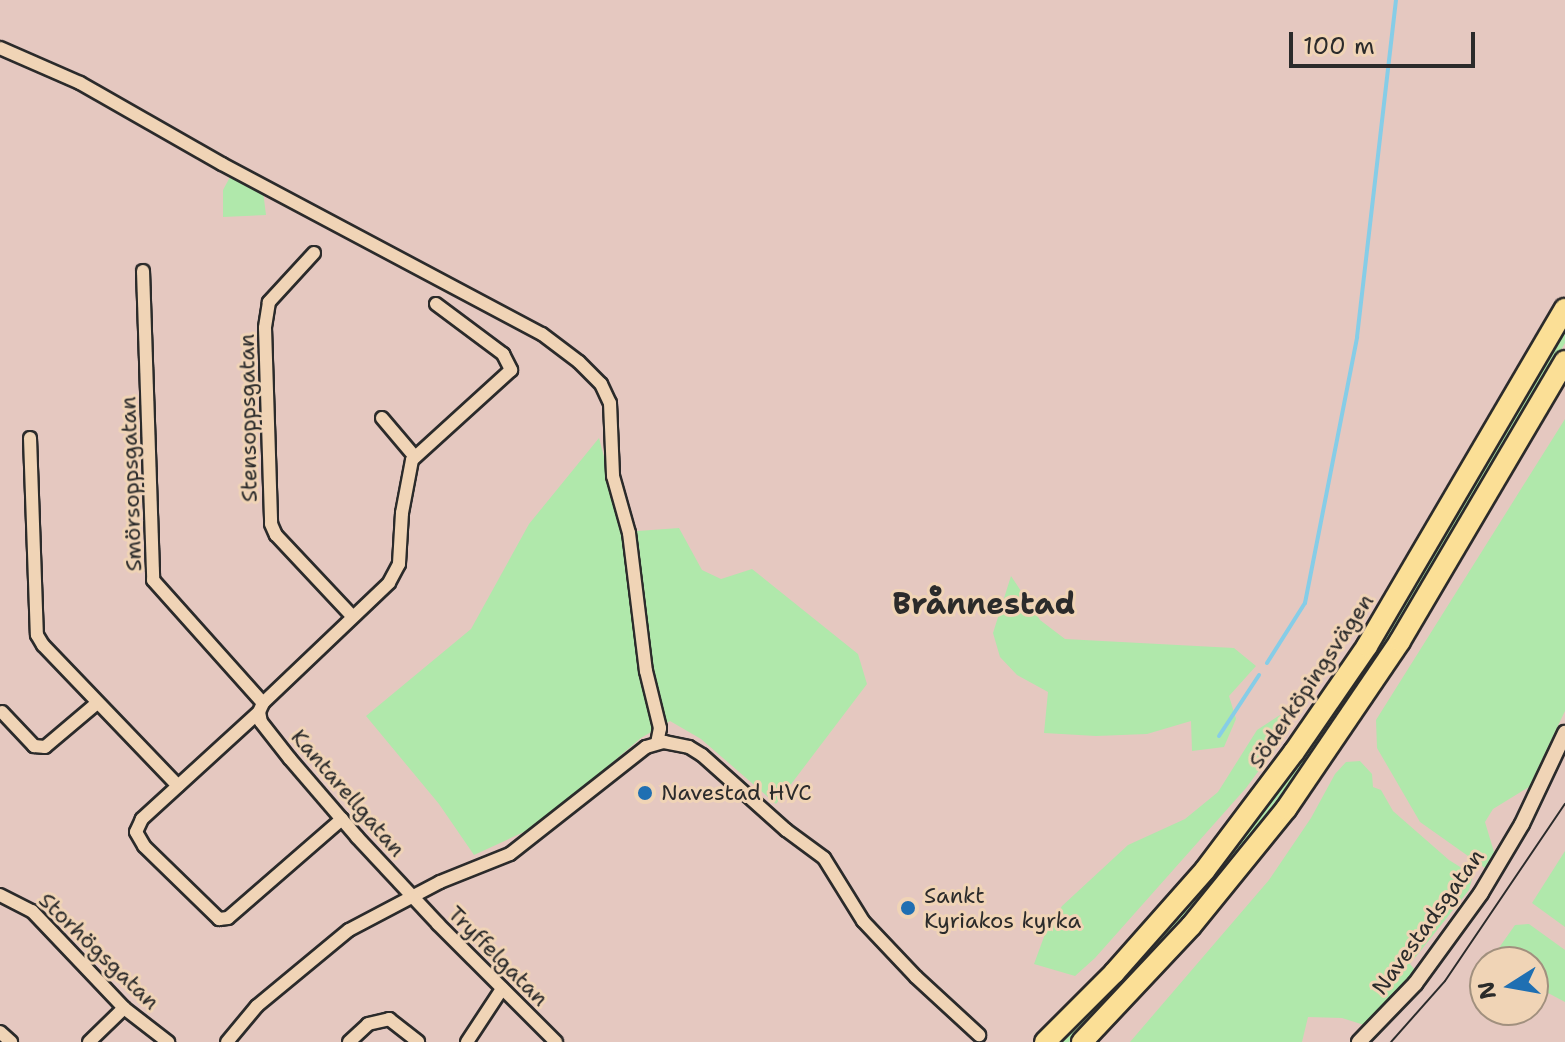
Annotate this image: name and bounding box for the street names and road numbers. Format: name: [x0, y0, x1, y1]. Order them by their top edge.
street label: Stensoppsgatan: [233, 333, 263, 503]
street label: Smörsoppsgatan: [115, 396, 147, 572]
street label: Söderköpingsvägen: [1243, 589, 1379, 773]
street label: Kantarellgatan: [285, 724, 411, 862]
street label: Navestadsgatan: [1366, 844, 1490, 1000]
street label: Storhögsgatan: [33, 887, 165, 1015]
street label: Tryffelgatan: [442, 900, 554, 1012]

